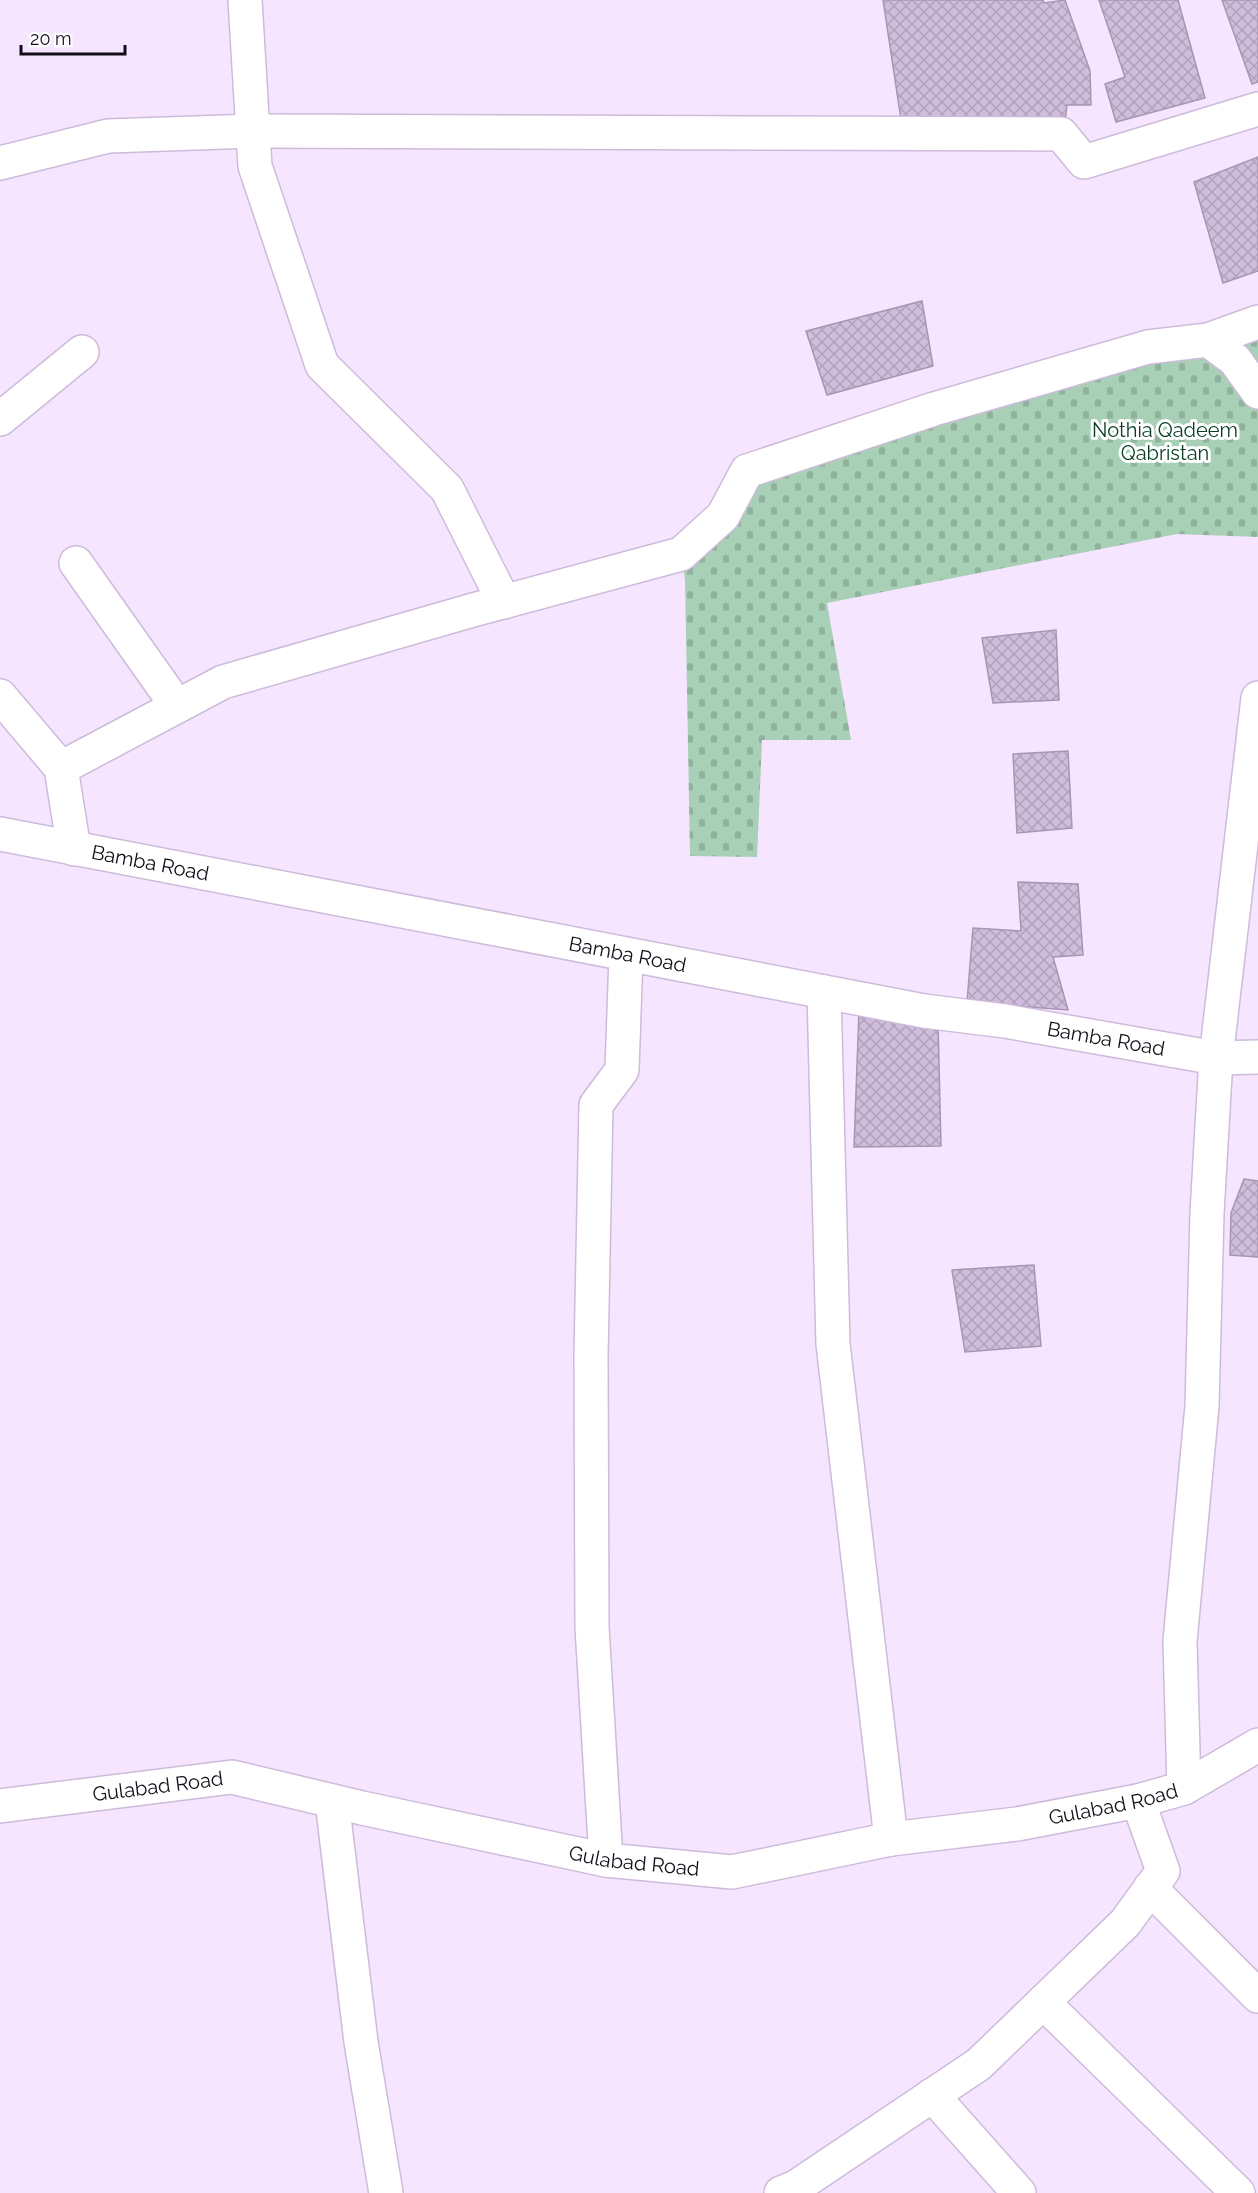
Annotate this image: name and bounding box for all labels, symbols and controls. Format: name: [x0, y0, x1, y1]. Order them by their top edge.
scale bar: [21, 18, 124, 56]
text: 20 m: [30, 28, 72, 49]
park label: Nothia Qadeem Qabristan: [1092, 418, 1238, 465]
street label: Bamba Road: [90, 840, 211, 886]
street label: Bamba Road: [567, 931, 688, 977]
street label: Bamba Road: [1045, 1017, 1167, 1061]
street label: Gulabad Road: [91, 1766, 224, 1806]
street label: Gulabad Road: [1047, 1778, 1180, 1830]
street label: Gulabad Road: [567, 1840, 700, 1881]

